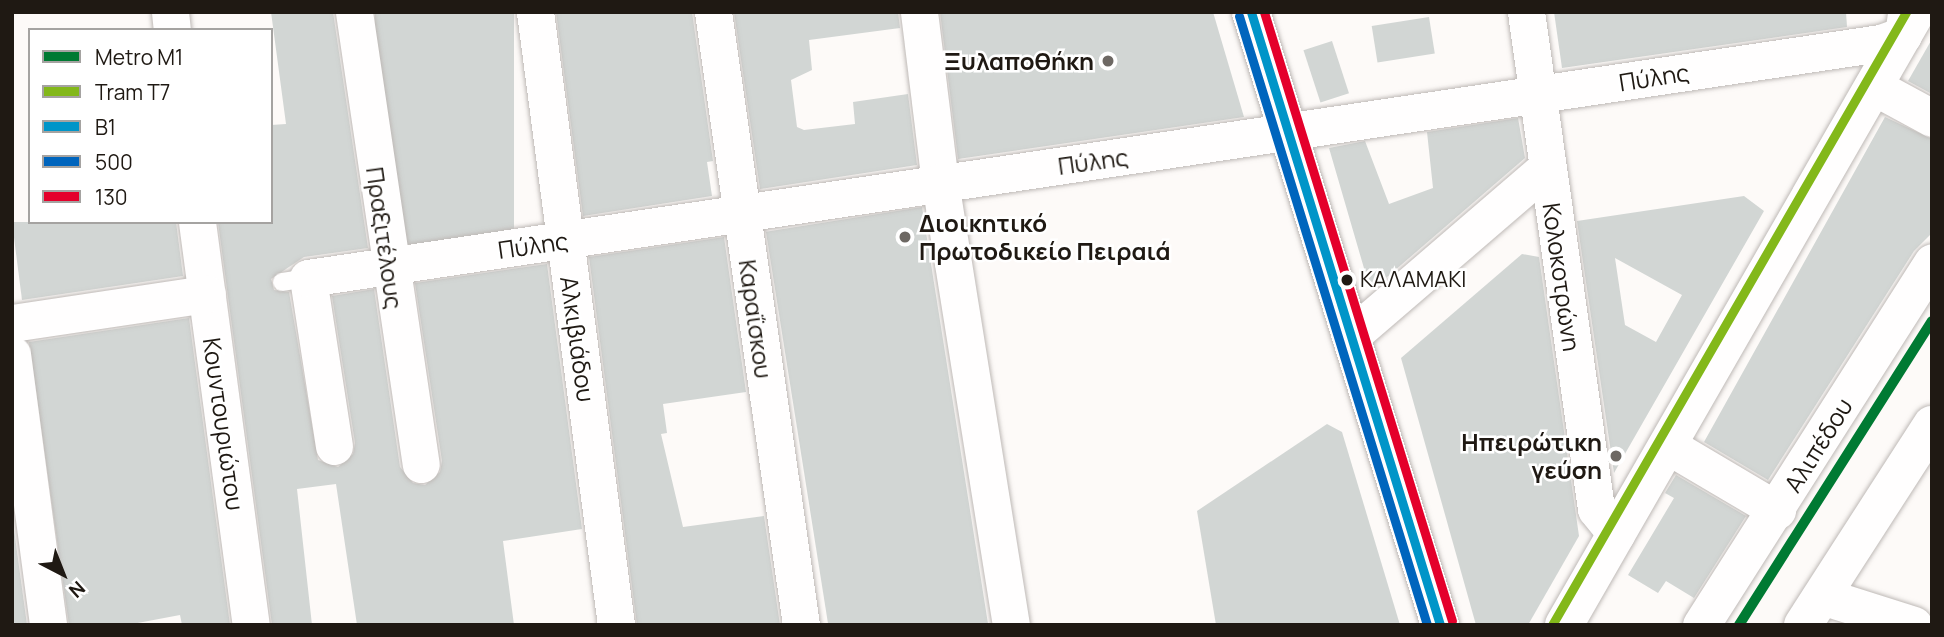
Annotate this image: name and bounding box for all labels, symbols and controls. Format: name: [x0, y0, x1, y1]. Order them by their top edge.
legend: [28, 28, 273, 224]
text: Metro Μ1: [95, 43, 183, 71]
place label: Ξυλαποθήκη: [944, 47, 1094, 75]
marker: Ξυλαποθήκη: [1100, 53, 1116, 69]
street label: Πύλης: [1617, 57, 1691, 97]
text: Tram Τ7: [95, 78, 170, 106]
text: Β1: [95, 113, 116, 141]
street label: Πύλης: [1056, 142, 1130, 180]
text: 500: [95, 148, 133, 176]
street label: Πραξιτέλους: [361, 165, 409, 311]
text: 130: [95, 183, 128, 211]
street label: Κολοκοτρώνη: [1537, 201, 1587, 353]
place label: Διοικητικό Πρωτοδικείο Πειραιά: [919, 209, 1171, 265]
street label: Πύλης: [496, 226, 570, 264]
marker: Διοικητικό Πρωτοδικείο Πειραιά: [897, 229, 913, 245]
street label: Καραΐσκου: [733, 258, 779, 380]
place label: ΚΑΛΑΜΑΚΙ: [1360, 267, 1466, 293]
marker: ΚΑΛΑΜΑΚΙ: [1340, 273, 1354, 287]
street label: Αλκιβιάδου: [555, 274, 601, 404]
street label: Κουντουριώτου: [198, 336, 250, 512]
street label: Αλιπέδου: [1778, 393, 1858, 497]
place label: Ηπειρώτικη γεύση: [1461, 428, 1602, 484]
marker: Ηπειρώτικη γεύση: [1608, 448, 1624, 464]
north arrow: [28, 539, 98, 609]
text: N: [63, 575, 91, 604]

